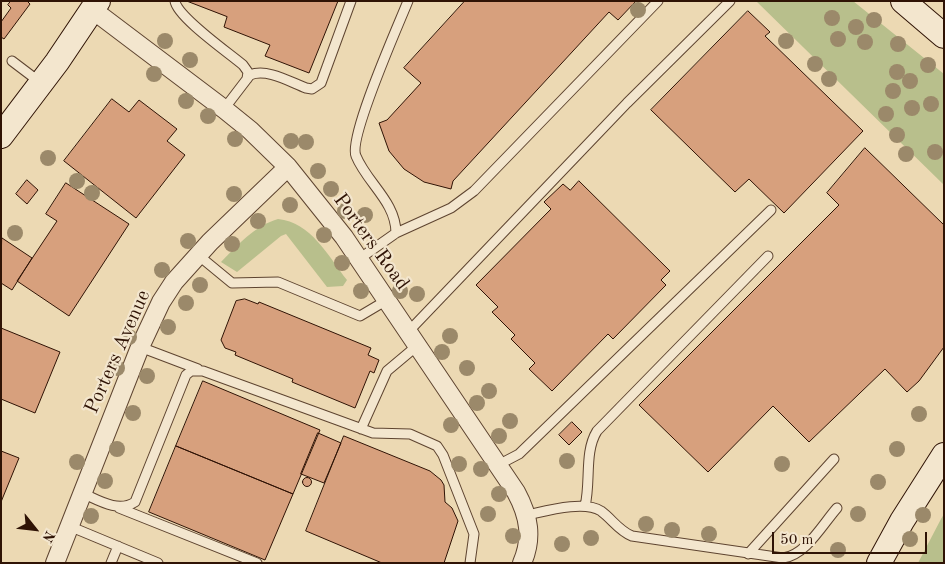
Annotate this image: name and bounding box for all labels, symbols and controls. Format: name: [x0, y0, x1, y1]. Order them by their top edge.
street label: Porters Road: [328, 189, 414, 295]
street label: Porters Avenue: [80, 286, 156, 418]
north arrow: [10, 504, 60, 554]
scale bar: [775, 522, 930, 554]
text: N: [39, 528, 57, 544]
text: 50 m: [780, 533, 814, 548]

